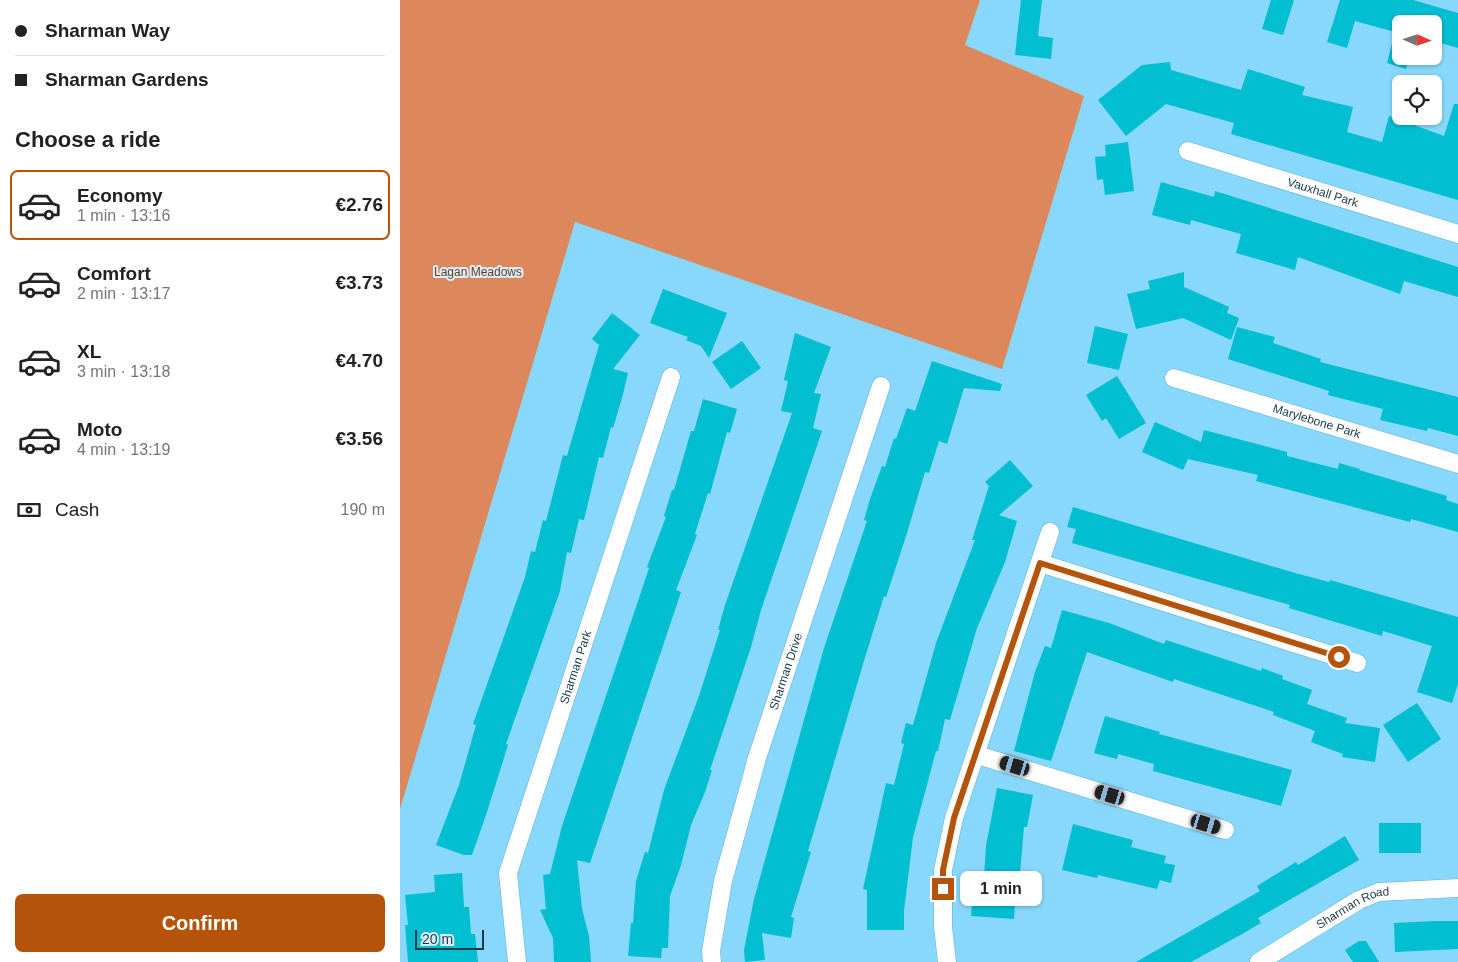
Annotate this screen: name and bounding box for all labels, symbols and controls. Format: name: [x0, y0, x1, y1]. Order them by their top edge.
north arrow: [1392, 15, 1442, 65]
map controls: [1392, 15, 1442, 125]
text: Sharman Way: [45, 20, 170, 41]
text: Sharman Gardens: [45, 69, 209, 90]
button: locate: [1392, 75, 1442, 125]
text: Choose a ride: [15, 127, 160, 152]
street label: Vauxhall Park: [1286, 175, 1361, 210]
icon: car: [17, 183, 62, 228]
text: Economy: [77, 185, 163, 206]
text: €2.76: [335, 194, 383, 215]
text: 1 min · 13:16: [77, 207, 170, 224]
icon: car: [17, 261, 62, 306]
text: Comfort: [77, 263, 151, 284]
park label: Lagan Meadows: [434, 265, 522, 279]
text: €3.73: [335, 272, 383, 293]
text: 2 min · 13:17: [77, 285, 170, 302]
icon: car: [17, 339, 62, 384]
text: XL: [77, 341, 101, 362]
text: €4.70: [335, 350, 383, 371]
text: 3 min · 13:18: [77, 363, 170, 380]
street label: Marylebone Park: [1271, 401, 1363, 441]
icon: car: [17, 417, 62, 462]
text: Moto: [77, 419, 122, 440]
text: €3.56: [335, 428, 383, 449]
text: 4 min · 13:19: [77, 441, 170, 458]
icon: cash: [15, 496, 43, 524]
text: Cash: [55, 499, 99, 520]
text: 190 m: [341, 501, 385, 518]
street label: Sharman Park: [557, 628, 595, 706]
street label: Sharman Drive: [767, 631, 805, 712]
route start: [1328, 646, 1350, 668]
car: [998, 754, 1031, 778]
car: [1093, 783, 1126, 807]
car: [1189, 812, 1222, 836]
callout: 1 min: [960, 872, 1043, 906]
route end: [932, 878, 954, 900]
text: 1 min: [980, 880, 1022, 897]
street label: Sharman Road: [1314, 884, 1390, 932]
button: Confirm: [15, 894, 385, 952]
scale bar: [415, 927, 484, 950]
text: 20 m: [422, 931, 453, 947]

